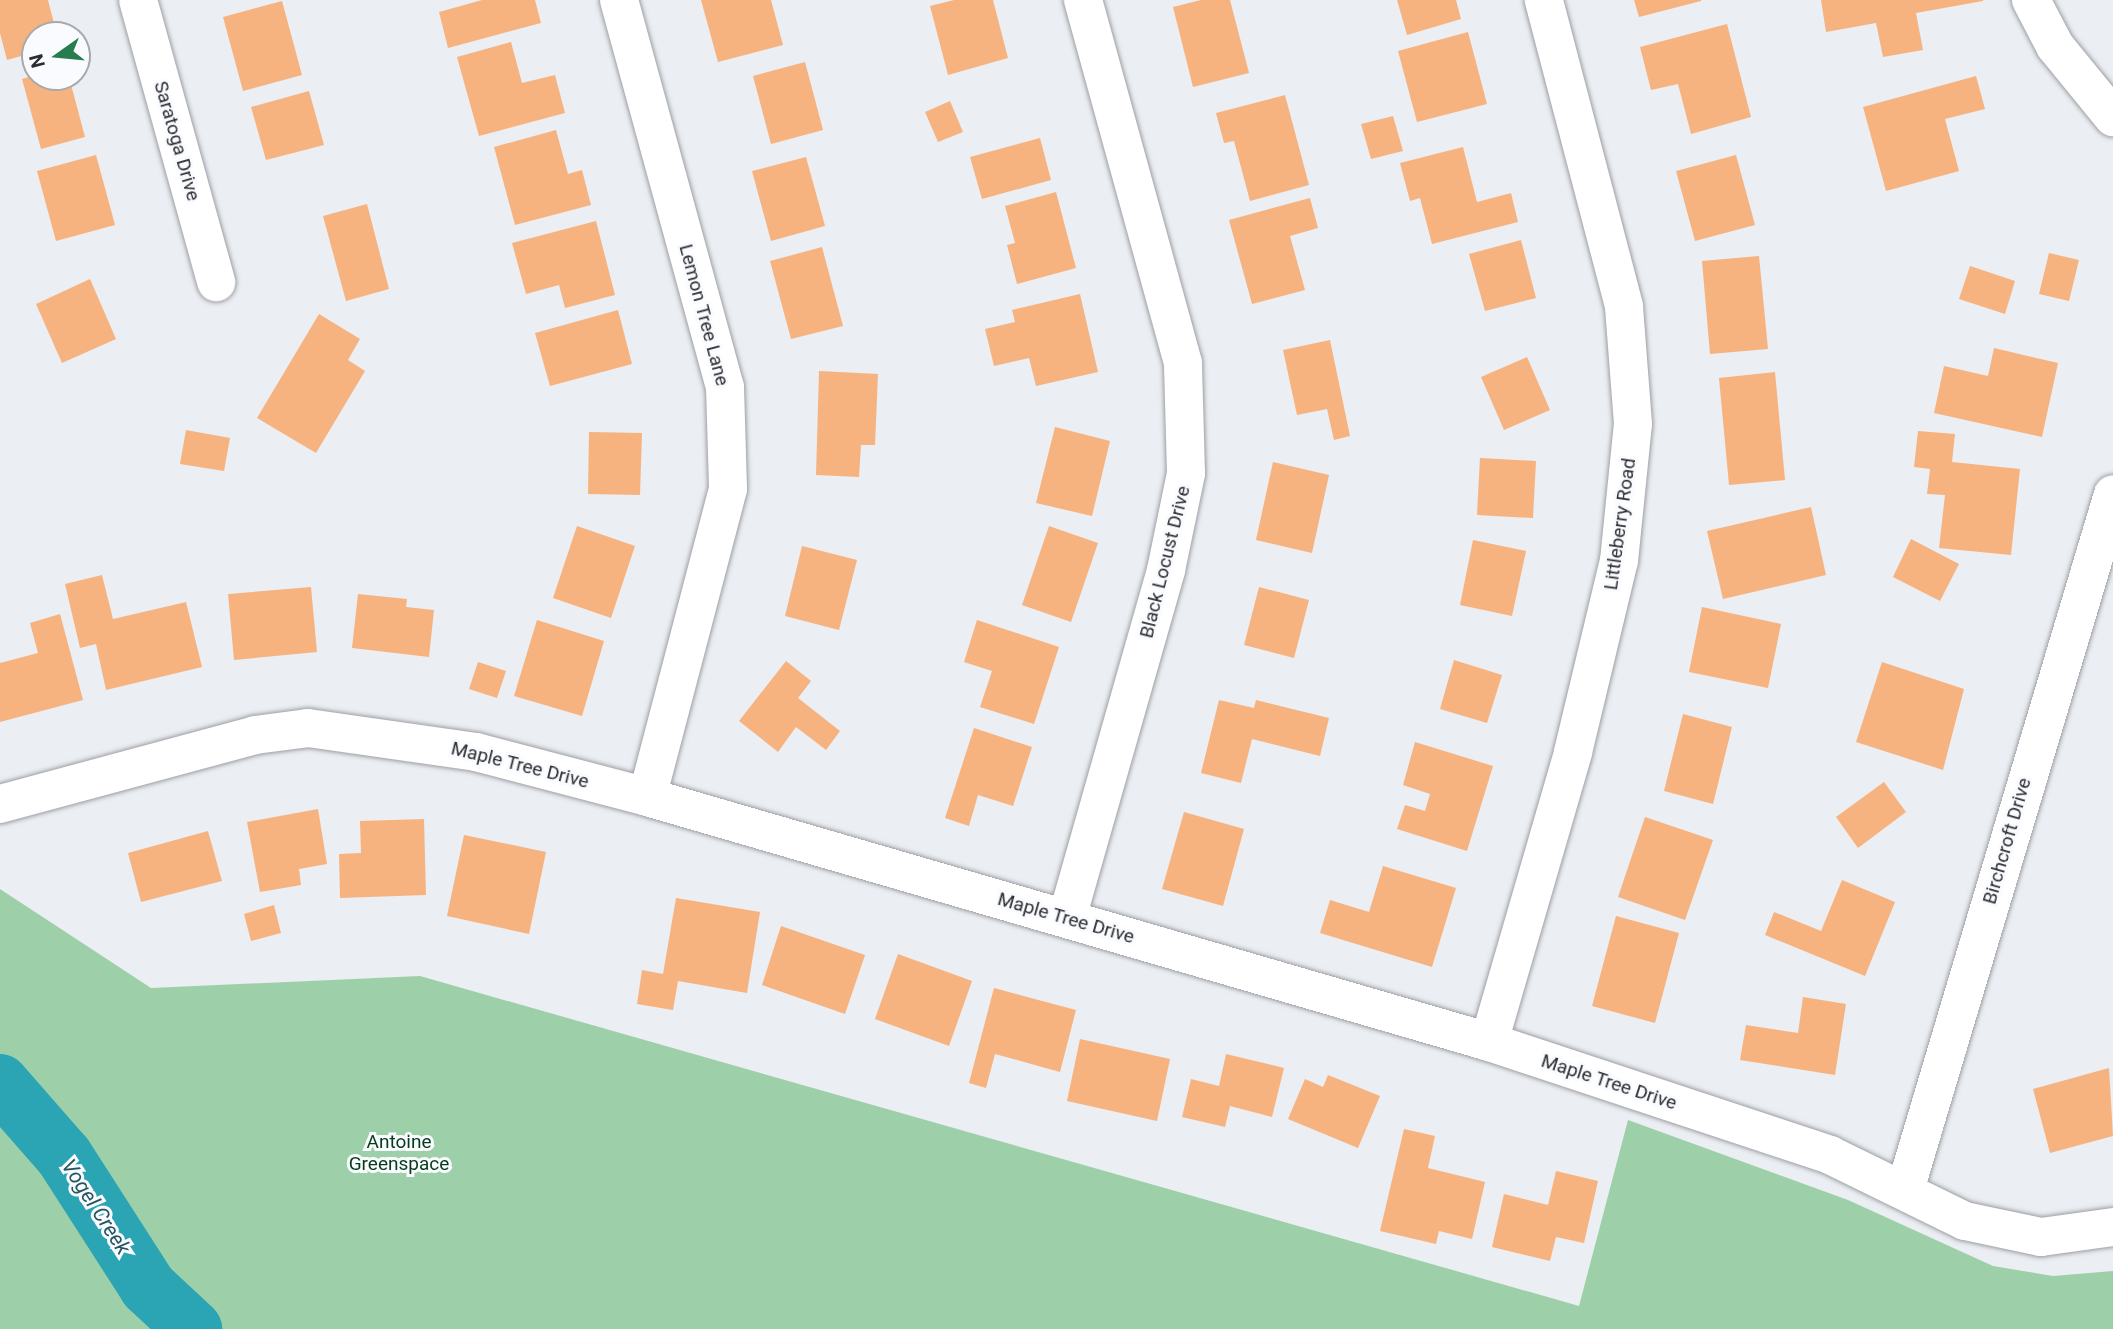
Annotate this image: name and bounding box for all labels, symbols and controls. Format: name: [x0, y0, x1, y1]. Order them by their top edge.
north arrow: [21, 21, 91, 91]
text: N: [24, 52, 50, 70]
street label: Saratoga Drive: [149, 79, 205, 203]
street label: Lemon Tree Lane: [674, 242, 734, 388]
street label: Littleberry Road: [1599, 457, 1641, 591]
street label: Black Locust Drive: [1135, 484, 1195, 640]
street label: Maple Tree Drive: [449, 737, 591, 793]
street label: Birchcroft Drive: [1978, 775, 2036, 907]
street label: Maple Tree Drive: [995, 888, 1137, 948]
street label: Maple Tree Drive: [1538, 1049, 1680, 1115]
park label: Antoine Greenspace: [349, 1131, 449, 1175]
water label: Vogel Creek: [56, 1155, 136, 1259]

